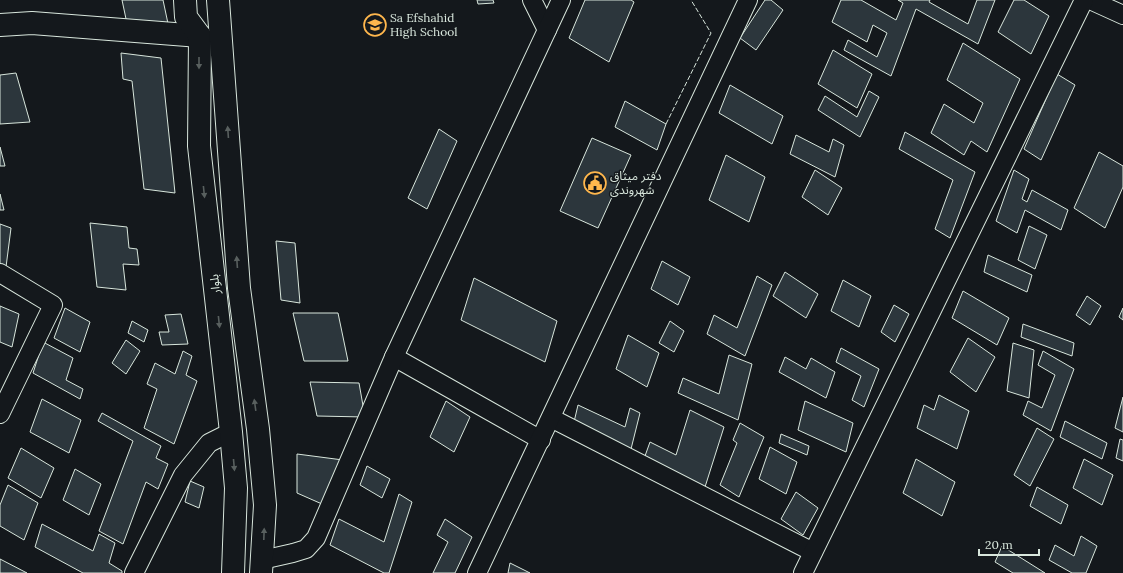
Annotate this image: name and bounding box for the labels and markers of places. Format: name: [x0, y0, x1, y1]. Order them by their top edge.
place label: Sa Efshahid High School: [390, 10, 458, 39]
school or university icon: Sa Efshahid High School: [362, 12, 388, 38]
place label: دفتر میثاق شهروندی: [610, 168, 662, 197]
public building icon: دفتر میثاق شهروندی: [582, 170, 608, 196]

